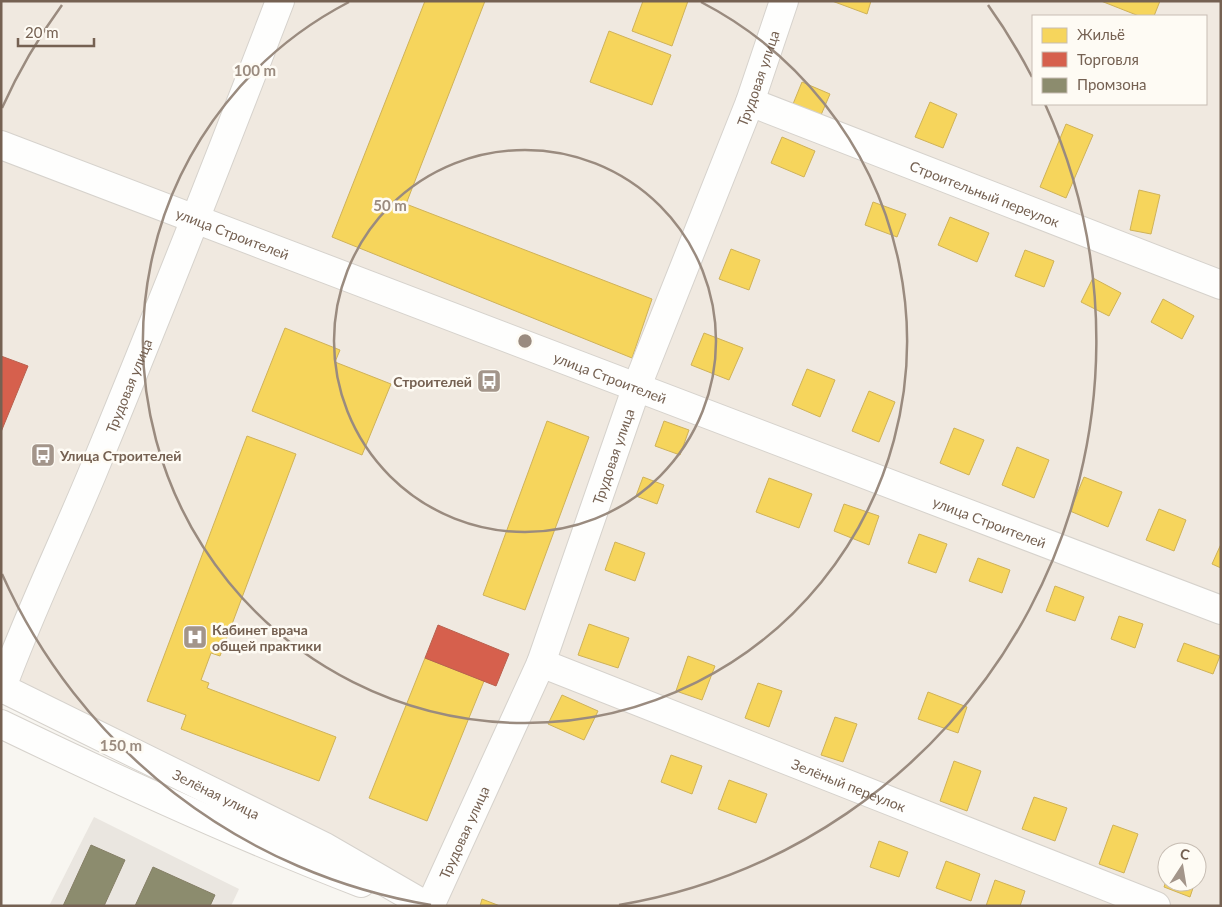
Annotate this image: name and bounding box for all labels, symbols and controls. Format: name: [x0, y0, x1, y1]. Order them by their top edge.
scale bar: [18, 15, 94, 47]
legend: [1032, 15, 1207, 105]
text: 20 m: [25, 23, 59, 41]
text: Жильё: [1077, 25, 1125, 43]
street label: Трудовая улица: [733, 28, 782, 128]
text: Торговля: [1077, 50, 1139, 68]
text: 100 m: [234, 61, 276, 79]
text: Промзона: [1077, 75, 1147, 93]
street label: Строительный переулок: [908, 157, 1063, 230]
text: 50 m: [373, 196, 407, 214]
street label: улица Строителей: [174, 204, 292, 263]
centre of rings: [516, 332, 534, 350]
street label: Трудовая улица: [101, 336, 155, 435]
street label: улица Строителей: [551, 348, 669, 406]
bus stop icon: Строителей: [476, 368, 502, 394]
place label: Строителей: [393, 373, 472, 390]
street label: Трудовая улица: [588, 406, 637, 506]
bus stop icon: Улица Строителей: [30, 442, 56, 468]
place label: Улица Строителей: [59, 447, 181, 464]
street label: улица Строителей: [931, 493, 1049, 551]
place label: Кабинет врача общей практики: [212, 621, 321, 654]
hospital icon: Кабинет врача общей практики: [182, 624, 208, 650]
text: 150 m: [100, 736, 142, 754]
street label: Зелёный переулок: [789, 754, 909, 815]
street label: Зелёная улица: [170, 765, 263, 822]
street label: Трудовая улица: [435, 783, 492, 881]
north arrow: [1157, 842, 1207, 892]
text: С: [1179, 845, 1192, 863]

